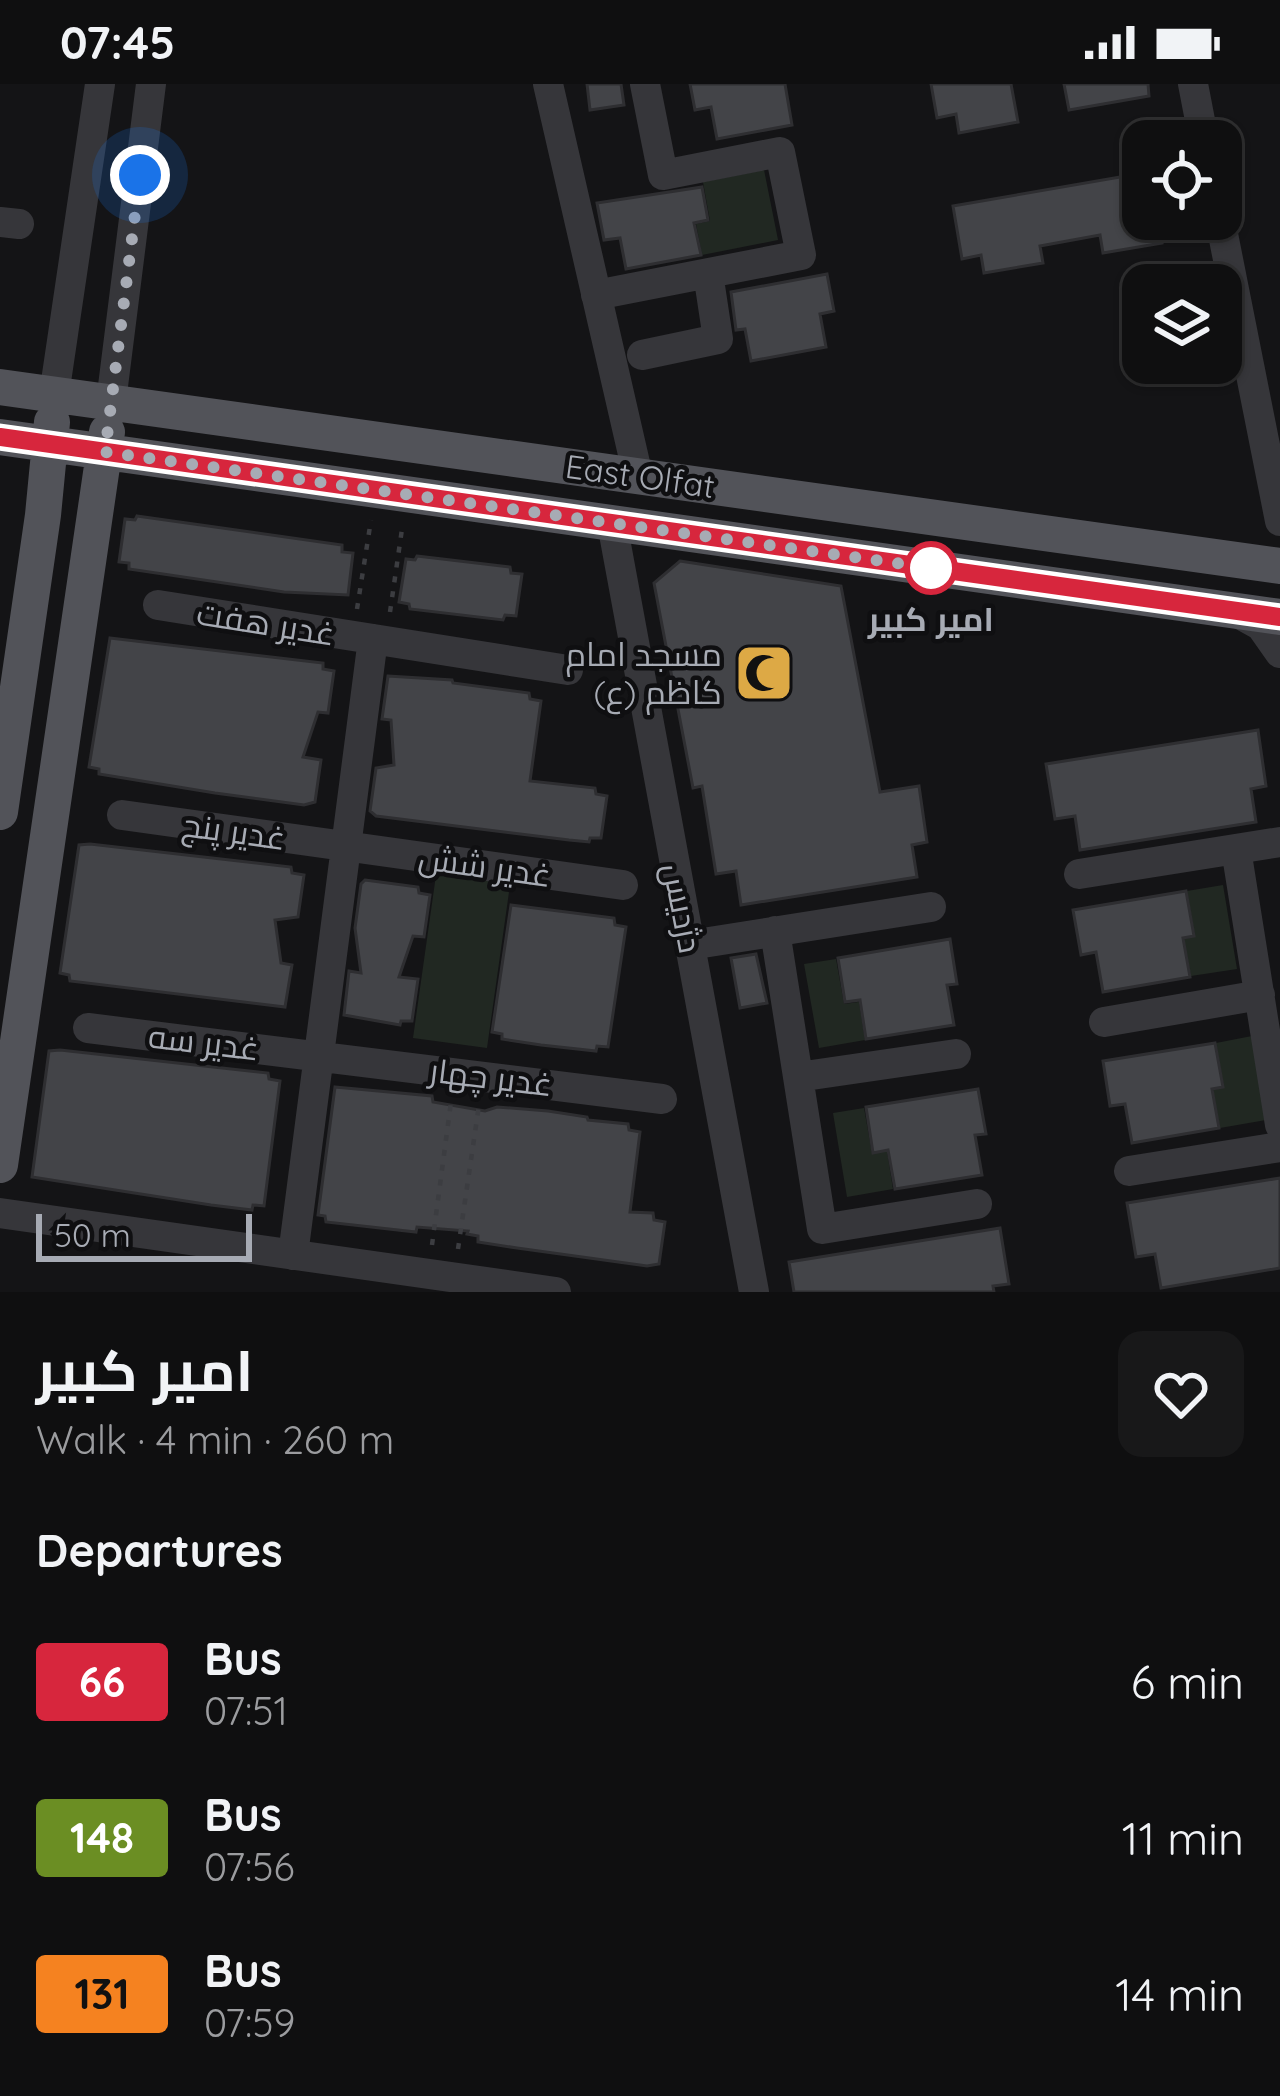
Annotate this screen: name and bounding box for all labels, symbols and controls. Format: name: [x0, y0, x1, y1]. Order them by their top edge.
text: 07:45: [60, 14, 175, 70]
map controls: [1122, 120, 1242, 384]
button: locate: [1122, 120, 1242, 240]
your location: [110, 145, 170, 205]
button: layers: [1122, 264, 1242, 384]
street label: East Olfat: [563, 445, 717, 506]
marker: امیر کبیر: [906, 543, 956, 593]
street label: غدیر هفت: [194, 591, 338, 654]
place label: امیر کبیر: [867, 598, 994, 639]
place label: مسجد امام کاظم (ع): [565, 633, 722, 715]
mosque icon: مسجد امام کاظم (ع): [733, 642, 795, 704]
street label: غدیر پنج: [179, 803, 288, 861]
street label: غدیر شش: [416, 836, 554, 896]
street label: دژدیس: [654, 860, 712, 956]
street label: غدیر سه: [146, 1014, 262, 1069]
street label: غدیر چهار: [425, 1048, 555, 1106]
scale bar: [36, 1208, 252, 1261]
text: 50 m: [54, 1214, 131, 1255]
button: heart: [1118, 1331, 1244, 1457]
text: امیر کبیر: [36, 1334, 253, 1405]
text: Walk · 4 min · 260 m: [36, 1415, 394, 1464]
text: Departures: [36, 1522, 283, 1578]
text: Bus: [204, 1630, 282, 1686]
text: 6 min: [1131, 1654, 1244, 1710]
text: 66: [79, 1655, 125, 1708]
text: 07:51: [204, 1686, 288, 1735]
text: Bus: [204, 1786, 282, 1842]
text: 11 min: [1122, 1810, 1244, 1866]
text: 148: [70, 1811, 134, 1864]
text: 07:56: [204, 1842, 295, 1891]
text: Bus: [204, 1942, 282, 1998]
text: 14 min: [1115, 1966, 1244, 2022]
text: 131: [74, 1967, 130, 2020]
text: 07:59: [204, 1998, 295, 2047]

